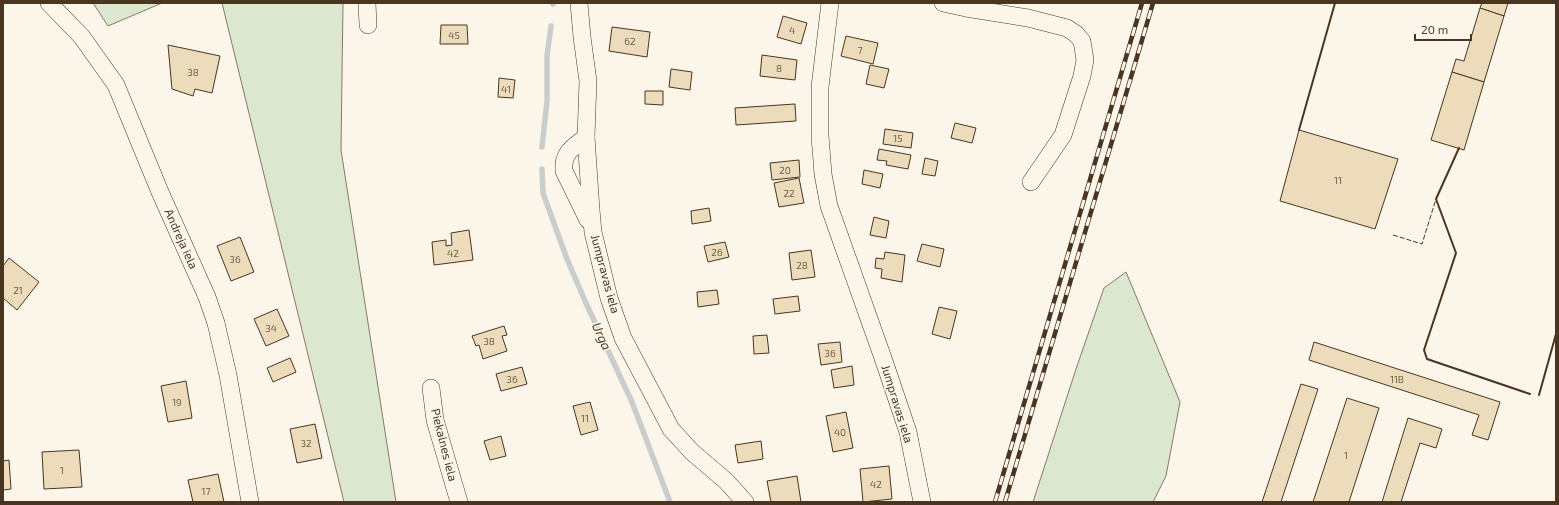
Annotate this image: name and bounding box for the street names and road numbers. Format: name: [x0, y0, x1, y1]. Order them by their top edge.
street label: Andreja iela: [162, 206, 201, 271]
street label: Jumpravas iela: [589, 233, 623, 315]
street label: Jumpravas iela: [879, 363, 916, 444]
street label: Piekalnes iela: [429, 407, 461, 483]

